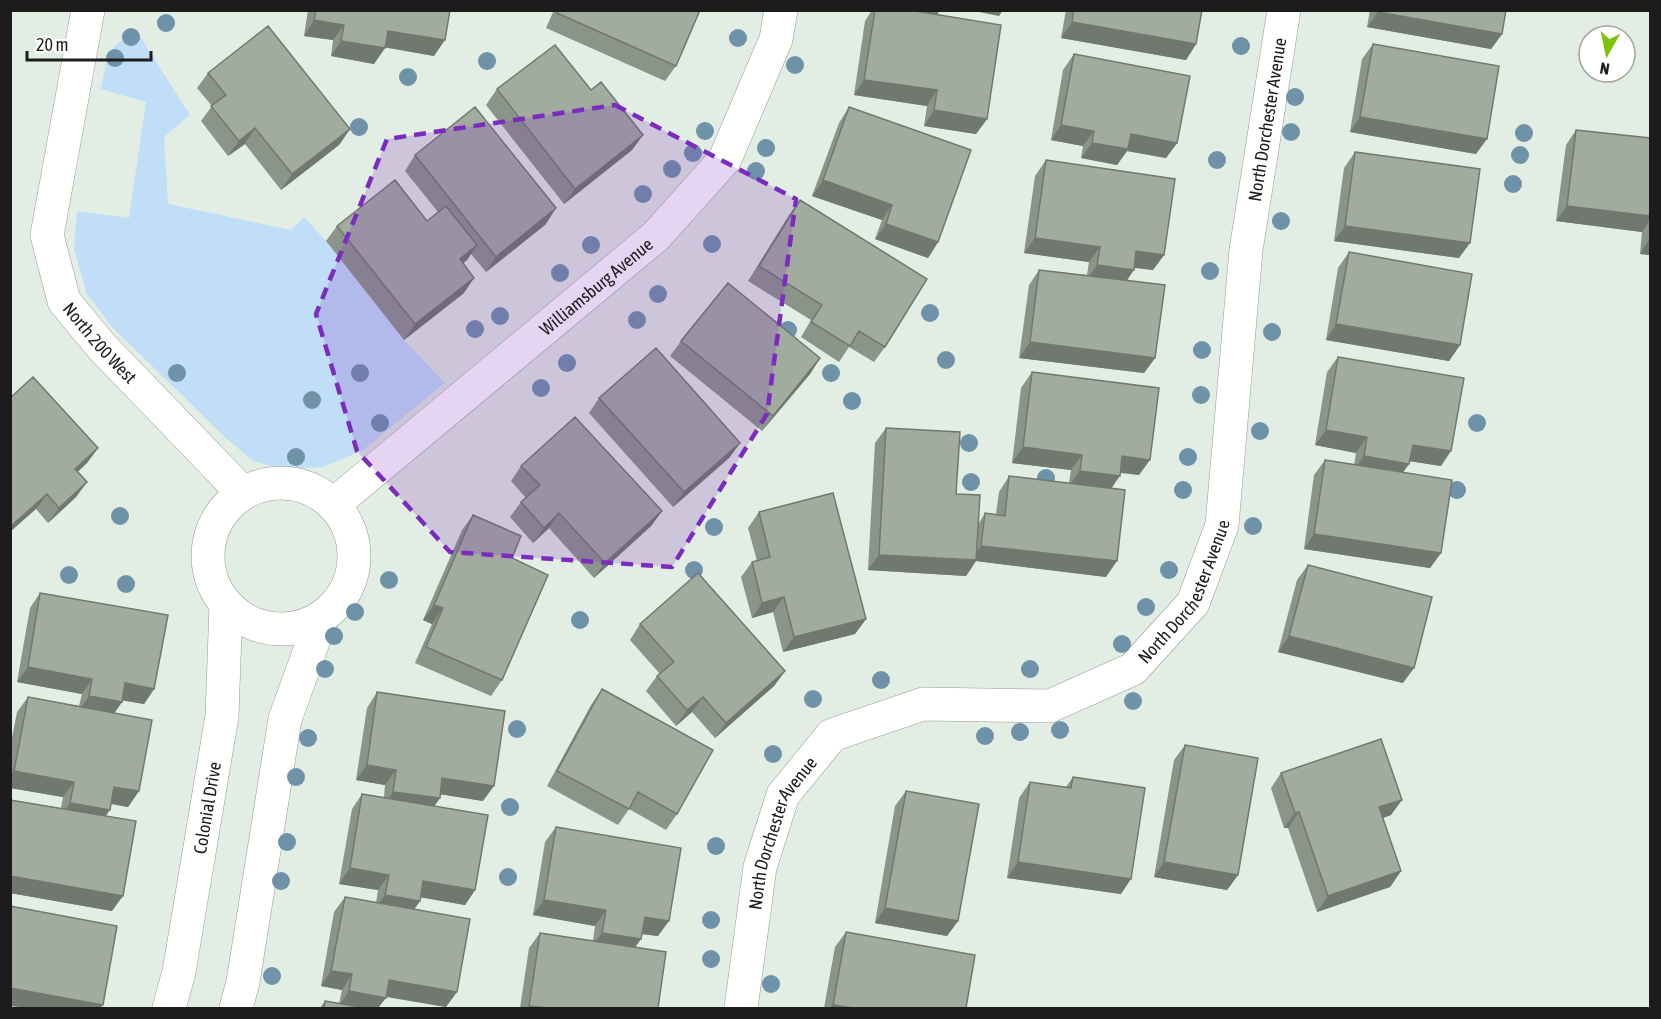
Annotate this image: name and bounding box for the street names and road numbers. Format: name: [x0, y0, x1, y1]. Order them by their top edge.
street label: North Dorchester Avenue: [1243, 36, 1290, 203]
street label: Williamsburg Avenue: [535, 233, 657, 339]
street label: North 200 West: [59, 298, 141, 387]
street label: North Dorchester Avenue: [1133, 519, 1233, 667]
street label: North Dorchester Avenue: [744, 752, 821, 911]
street label: Colonial Drive: [189, 760, 225, 855]

